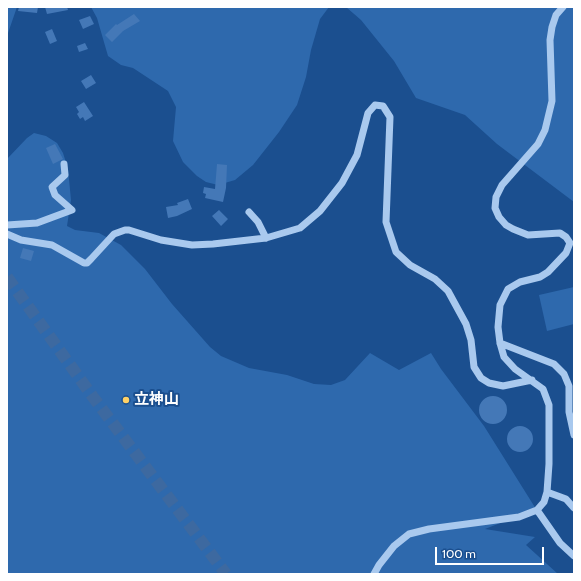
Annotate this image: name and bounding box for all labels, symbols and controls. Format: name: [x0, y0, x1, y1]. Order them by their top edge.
place label: 立神山: [134, 391, 179, 409]
marker: 立神山: [121, 395, 131, 405]
scale bar: [437, 539, 546, 565]
text: 100 m: [442, 546, 476, 561]

